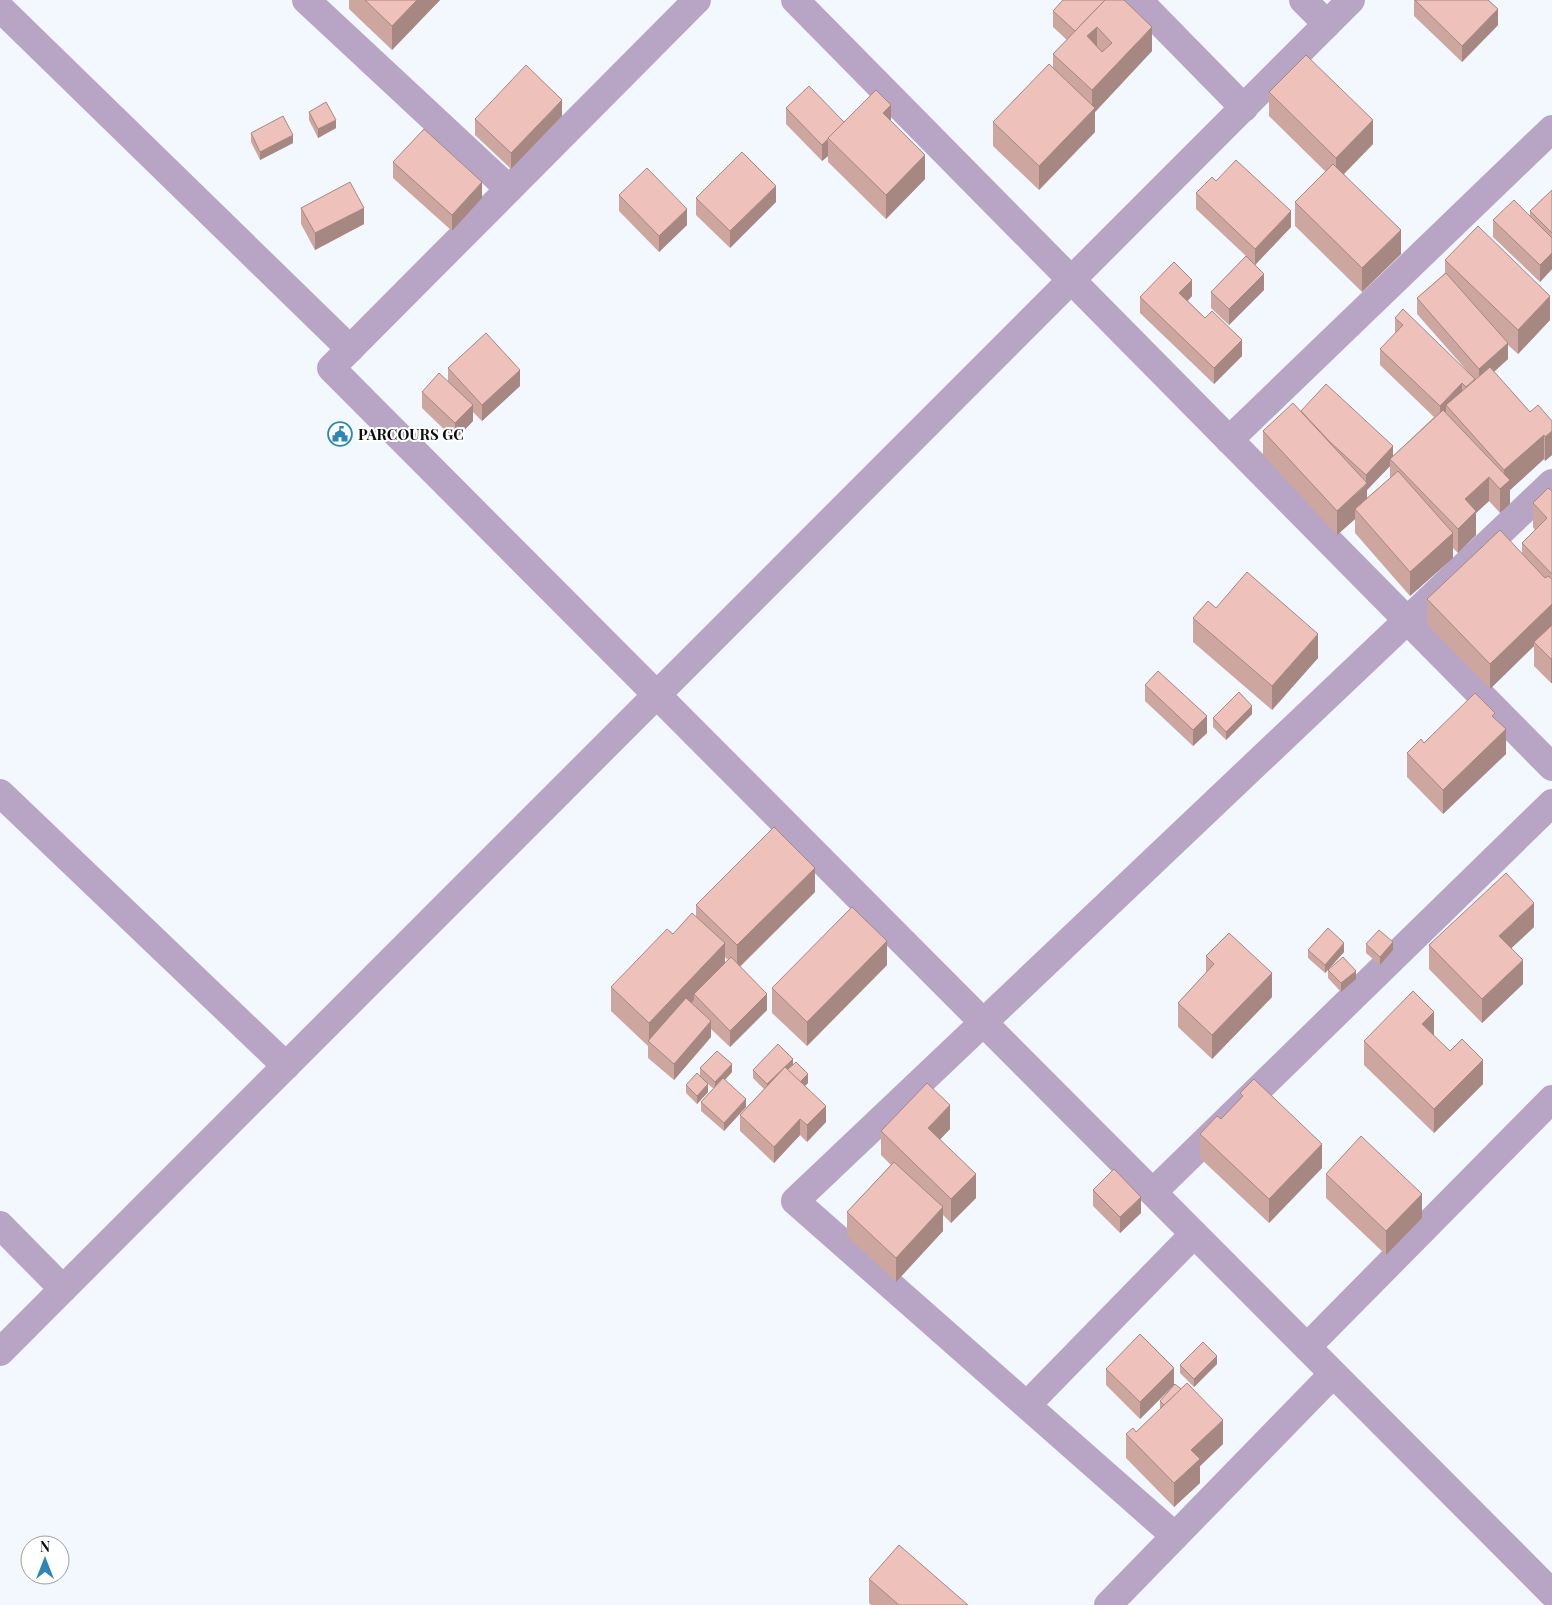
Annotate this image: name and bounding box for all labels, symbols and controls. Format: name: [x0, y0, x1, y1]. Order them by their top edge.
public building icon: PARCOURS GC: [327, 421, 353, 447]
place label: PARCOURS GC: [358, 424, 464, 444]
north arrow: [20, 1535, 70, 1585]
text: N: [40, 1537, 50, 1556]

